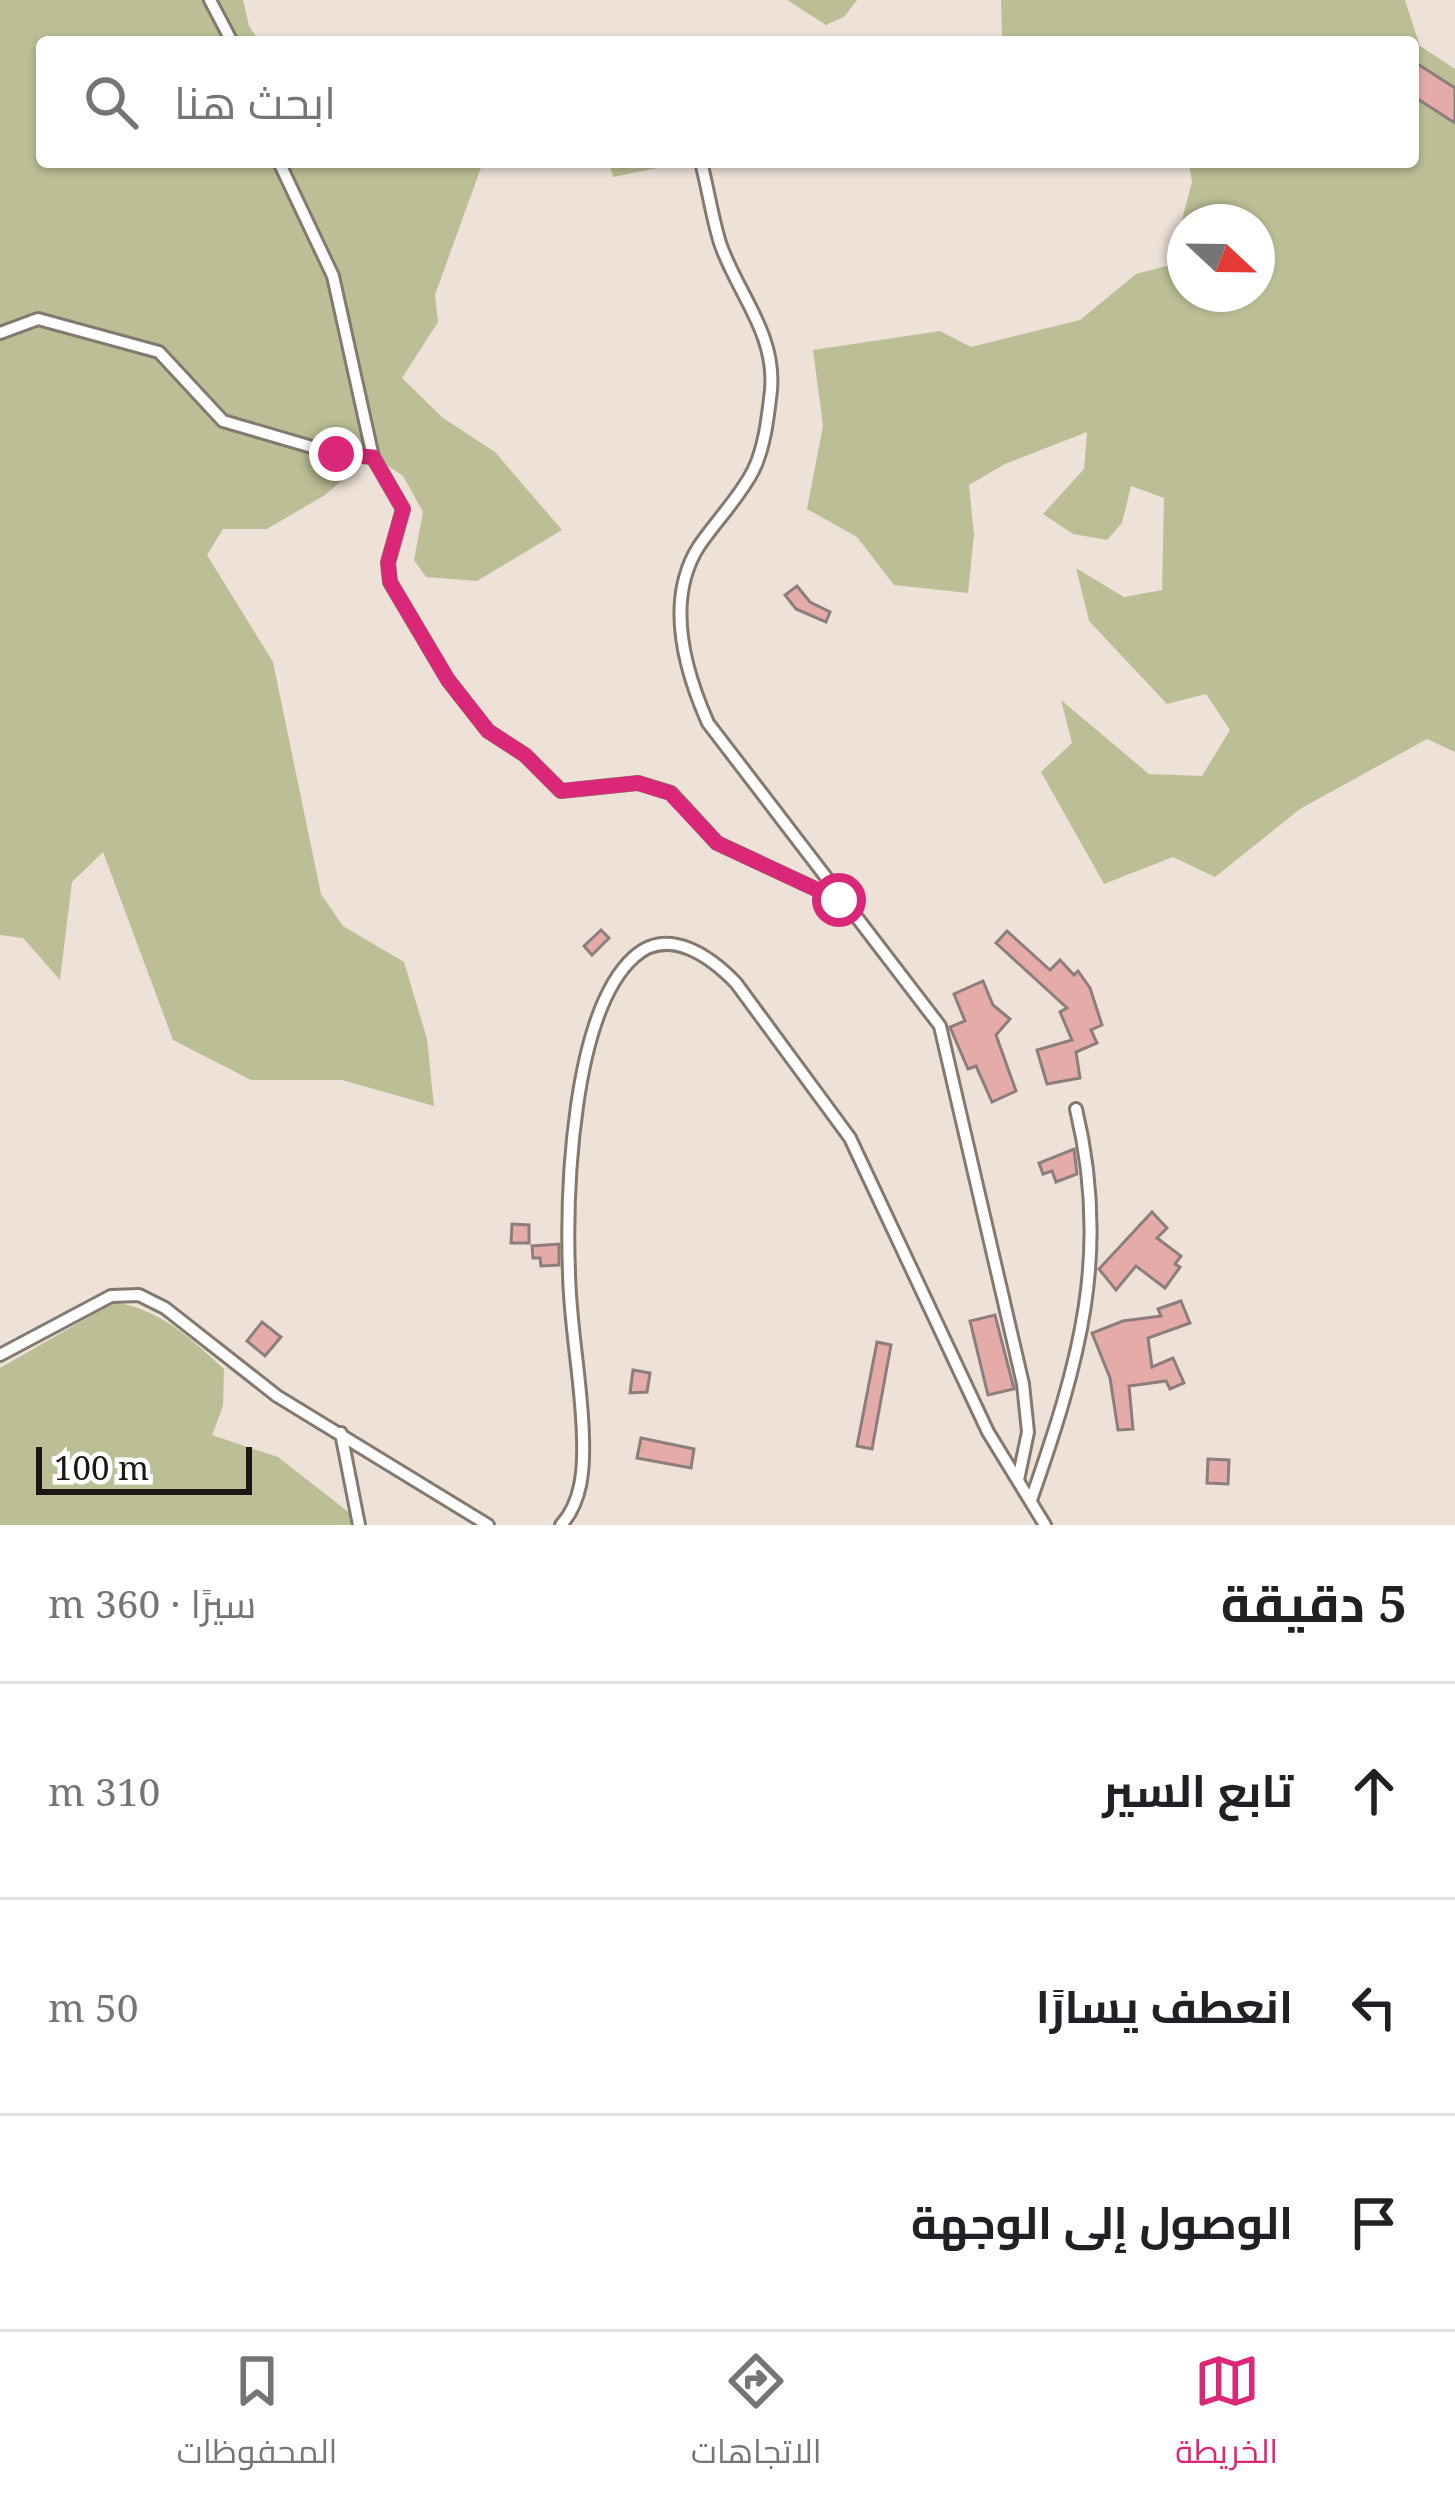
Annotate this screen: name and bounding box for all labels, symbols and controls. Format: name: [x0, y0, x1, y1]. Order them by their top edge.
search box: [36, 36, 1419, 168]
icon: search: [78, 69, 144, 135]
text: ابحث هنا: [174, 71, 336, 132]
north arrow: [1167, 204, 1275, 312]
route end: [309, 427, 363, 481]
route start: [812, 873, 866, 927]
scale bar: [36, 1441, 252, 1494]
text: 100 m: [54, 1445, 149, 1490]
text: 5 دقيقة: [1221, 1567, 1407, 1637]
text: سيرًا · 360 m: [48, 1576, 256, 1629]
icon: ahead: [1341, 1758, 1407, 1824]
text: تابع السير: [1102, 1759, 1293, 1820]
text: 310 m: [48, 1764, 160, 1817]
icon: left: [1341, 1974, 1407, 2040]
text: انعطف يسارًا: [1036, 1975, 1293, 2036]
text: 50 m: [48, 1980, 139, 2033]
icon: arrive: [1341, 2190, 1407, 2256]
text: الوصول إلى الوجهة: [911, 2191, 1293, 2252]
tab: المحفوظات: [177, 2348, 337, 2482]
tab: الاتجاهات: [691, 2348, 822, 2482]
tab: الخريطة: [1175, 2348, 1278, 2482]

